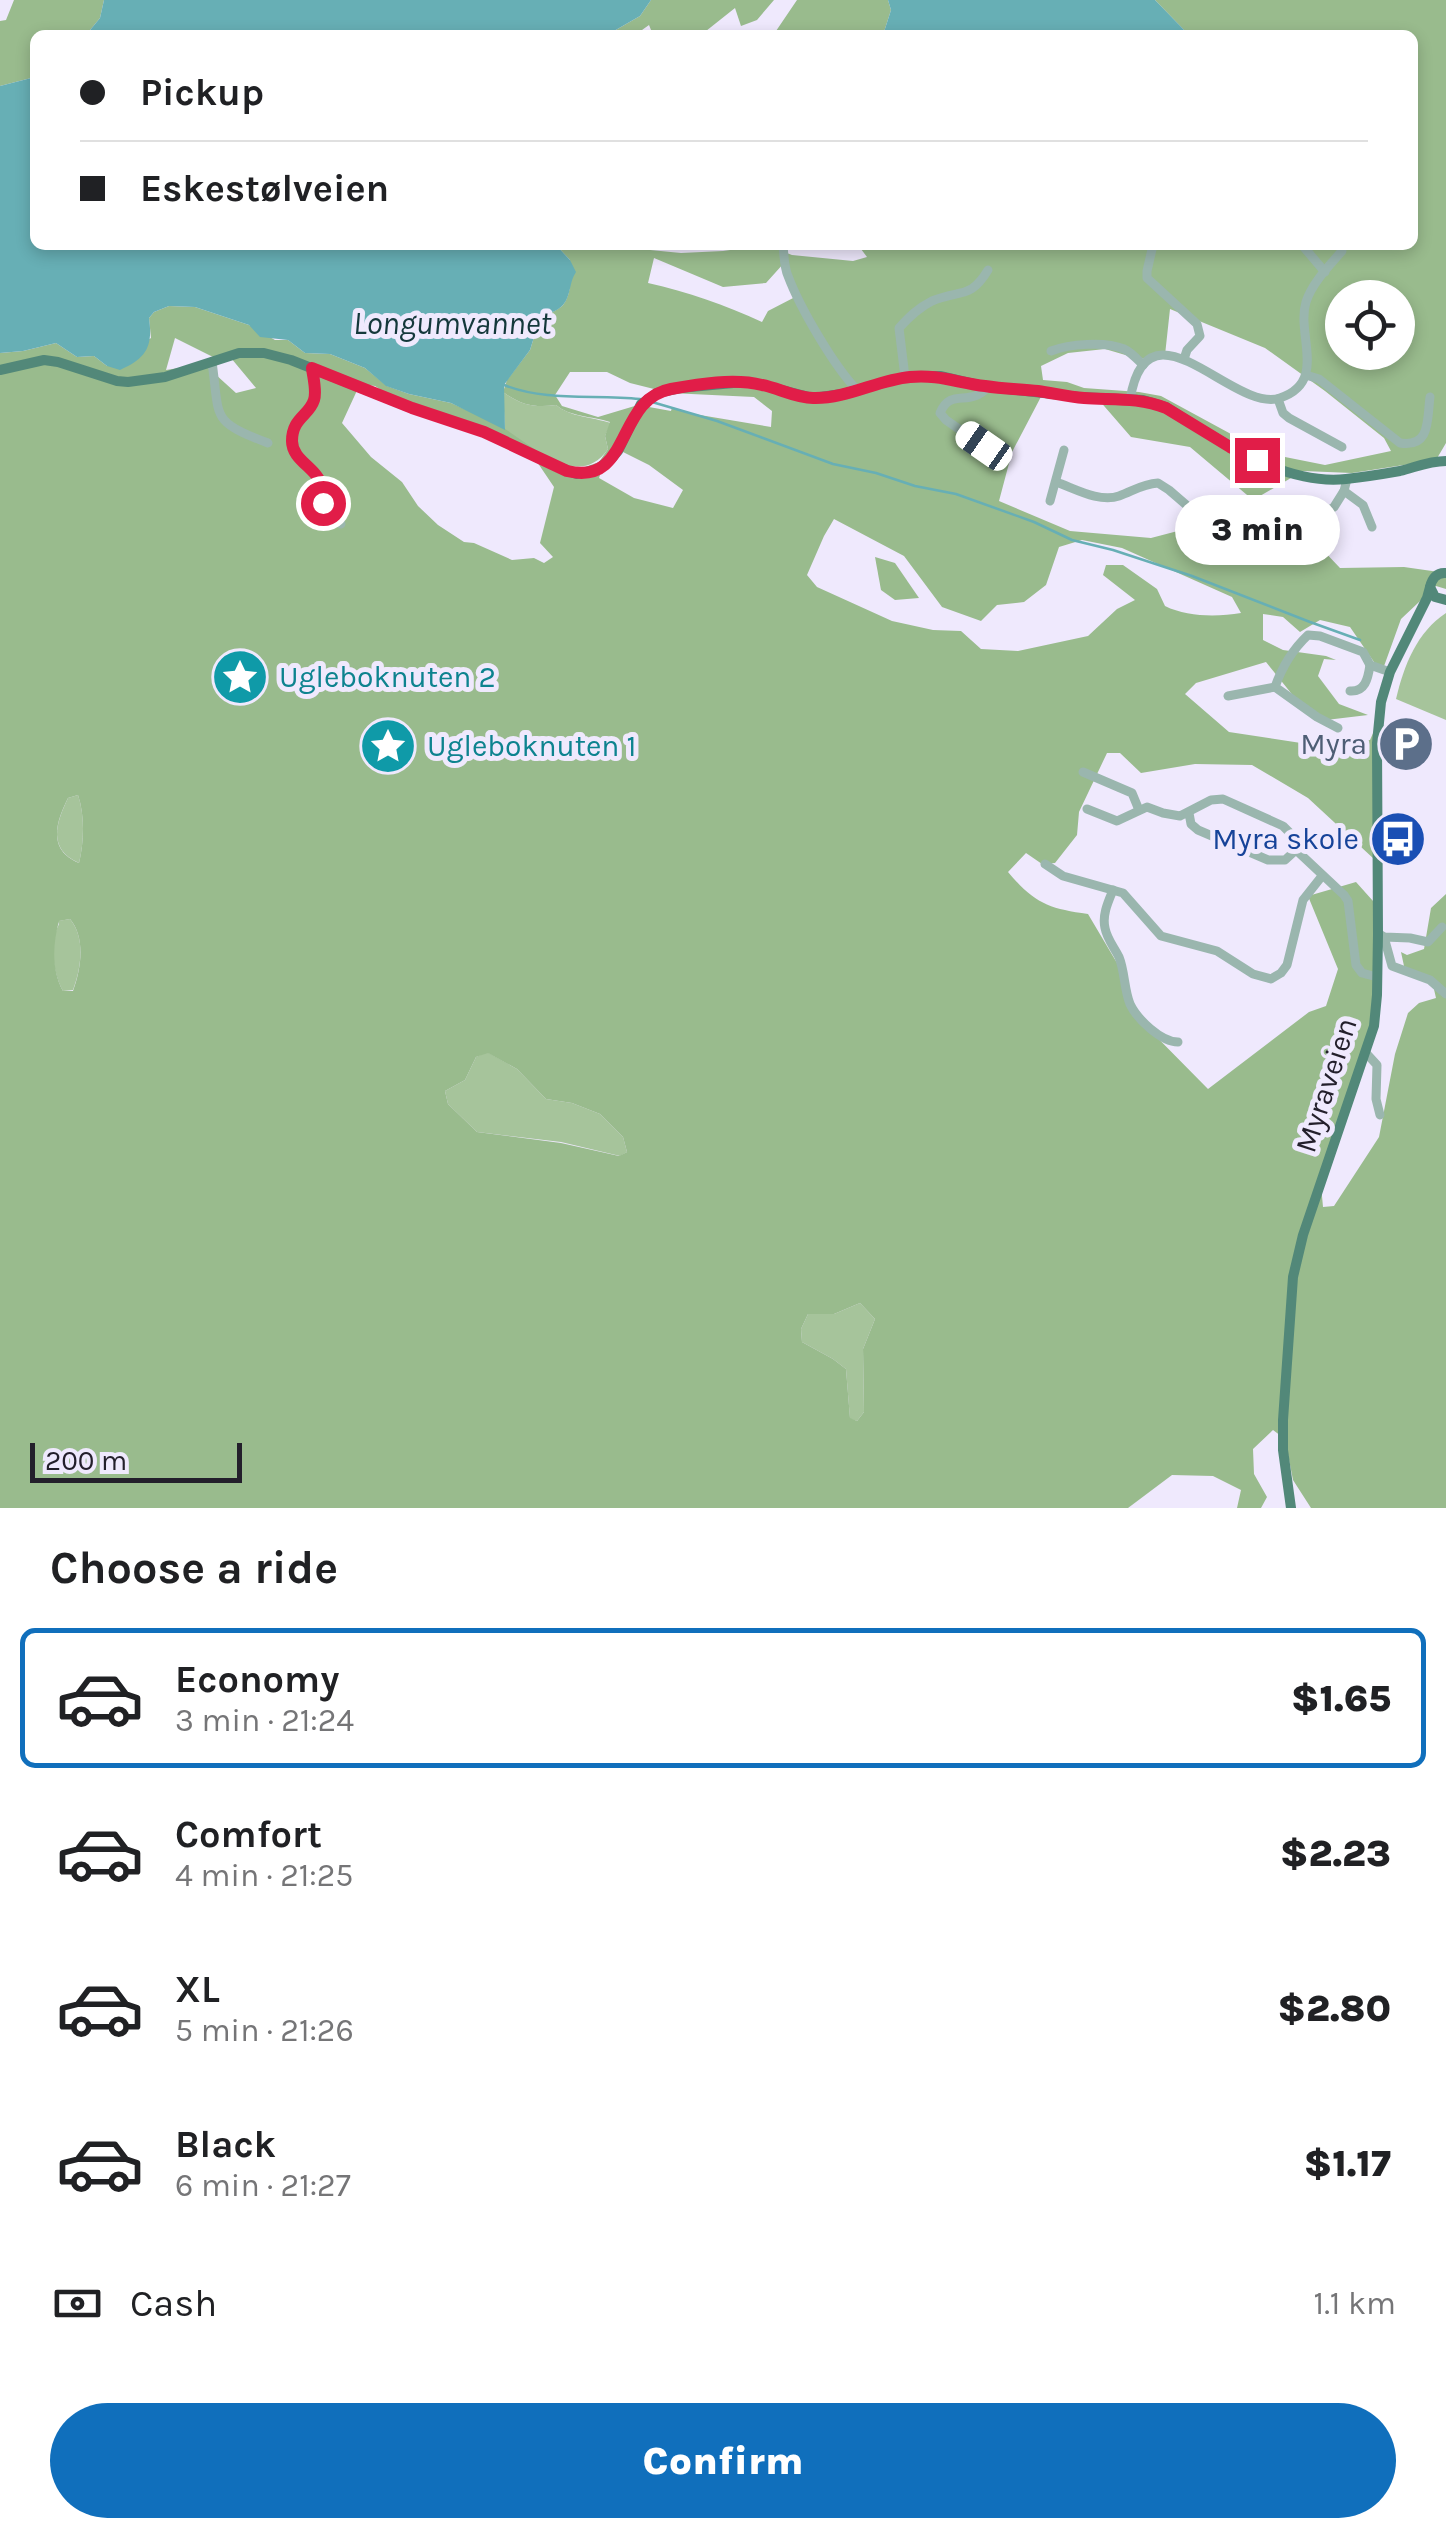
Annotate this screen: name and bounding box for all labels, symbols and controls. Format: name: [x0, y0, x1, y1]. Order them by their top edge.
text: Pickup: [140, 70, 264, 115]
text: Eskestølveien: [140, 166, 389, 211]
map controls: [1325, 280, 1415, 370]
button: locate: [1325, 280, 1415, 370]
water label: Longumvannet: [353, 305, 552, 342]
car: [951, 417, 1017, 475]
route end: [1235, 438, 1280, 483]
route start: [301, 481, 346, 526]
callout: 3 min: [1174, 495, 1340, 565]
text: 3 min: [1211, 511, 1304, 548]
place icon: Ugleboknuten 2: [210, 647, 270, 707]
place label: Ugleboknuten 2: [279, 659, 496, 695]
parking icon: Myra: [1376, 714, 1436, 774]
place icon: Ugleboknuten 1: [358, 716, 418, 776]
place label: Myra: [1300, 726, 1367, 762]
place label: Ugleboknuten 1: [427, 728, 637, 764]
bus stop icon: Myra skole: [1368, 809, 1428, 869]
place label: Myra skole: [1212, 821, 1359, 857]
street label: Myraveien: [1287, 1013, 1365, 1157]
scale bar: [30, 1438, 242, 1482]
text: 200 m: [45, 1444, 127, 1477]
text: Choose a ride: [50, 1542, 338, 1594]
icon: car: [55, 1653, 145, 1743]
text: Economy: [175, 1657, 339, 1702]
text: $1.65: [1291, 1676, 1391, 1721]
text: 3 min · 21:24: [175, 1702, 354, 1739]
icon: car: [55, 1808, 145, 1898]
text: Comfort: [175, 1812, 322, 1857]
text: $2.23: [1280, 1831, 1391, 1876]
text: 4 min · 21:25: [175, 1857, 353, 1894]
icon: car: [55, 1963, 145, 2053]
text: XL: [175, 1967, 220, 2012]
text: $2.80: [1277, 1986, 1391, 2031]
text: 5 min · 21:26: [175, 2012, 354, 2049]
icon: car: [55, 2118, 145, 2208]
text: Black: [175, 2122, 276, 2167]
text: $1.17: [1304, 2141, 1391, 2186]
text: 6 min · 21:27: [175, 2167, 351, 2204]
icon: cash: [50, 2276, 105, 2331]
text: Cash: [130, 2281, 217, 2326]
text: 1.1 km: [1314, 2285, 1396, 2322]
button: Confirm: [50, 2403, 1396, 2518]

